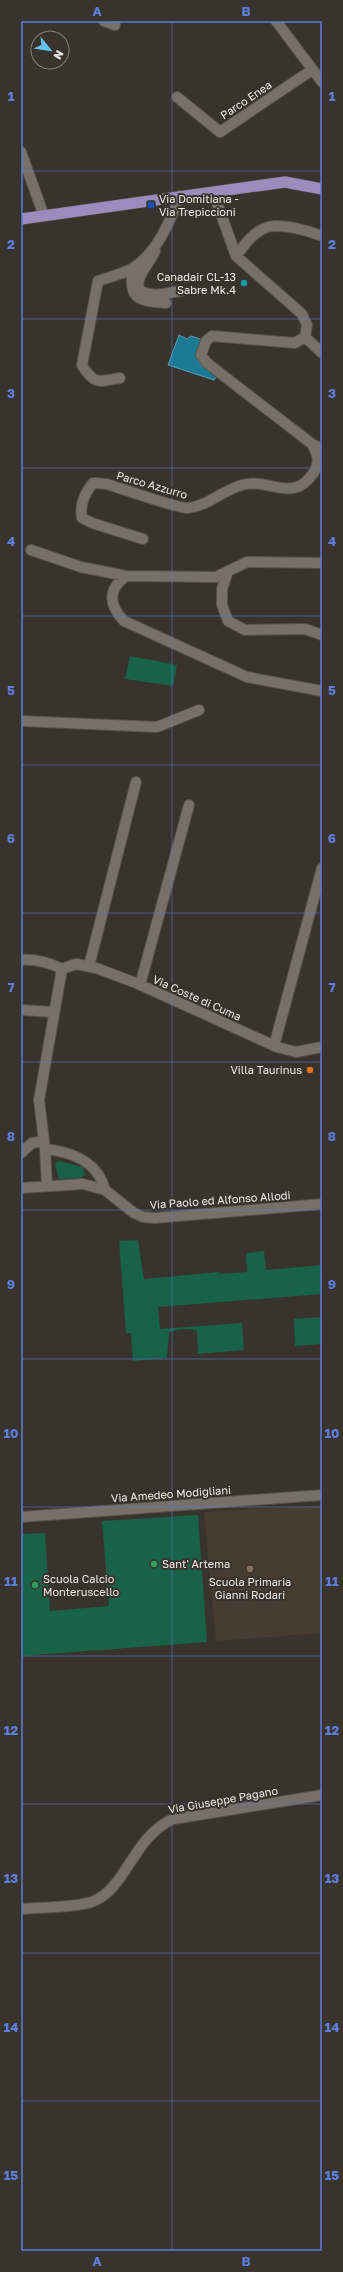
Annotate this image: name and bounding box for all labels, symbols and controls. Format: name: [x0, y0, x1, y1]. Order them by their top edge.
text: A: [92, 3, 102, 19]
text: B: [241, 3, 251, 19]
north arrow: [30, 30, 70, 70]
text: N: [51, 48, 67, 62]
street label: Parco Enea: [218, 78, 274, 121]
text: 1: [8, 88, 15, 104]
text: 1: [329, 88, 336, 104]
place label: Via Domitiana - Via Trepiccioni: [159, 192, 239, 218]
marker: Via Domitiana - Via Trepiccioni: [146, 200, 156, 210]
text: 2: [7, 236, 15, 252]
text: 2: [328, 236, 336, 252]
place label: Canadair CL-13 Sabre Mk.4: [157, 270, 236, 296]
marker: Canadair CL-13 Sabre Mk.4: [239, 278, 249, 288]
text: 3: [7, 385, 15, 401]
text: 3: [328, 385, 336, 401]
street label: Parco Azzurro: [115, 468, 190, 501]
text: 4: [7, 533, 15, 549]
text: 4: [328, 533, 336, 549]
text: 5: [7, 682, 15, 698]
text: 5: [328, 682, 336, 698]
text: 6: [7, 830, 15, 846]
text: 6: [328, 830, 336, 846]
street label: Via Coste di Cuma: [151, 972, 243, 1023]
text: 7: [7, 979, 15, 995]
text: 7: [328, 979, 336, 995]
place label: Villa Taurinus: [230, 1063, 302, 1076]
marker: Villa Taurinus: [305, 1065, 315, 1075]
text: 8: [7, 1128, 15, 1144]
text: 8: [328, 1128, 336, 1144]
street label: Via Paolo ed Alfonso Allodi: [149, 1188, 291, 1211]
text: 9: [7, 1276, 15, 1292]
text: 9: [328, 1276, 336, 1292]
text: 10: [3, 1425, 19, 1441]
text: 10: [324, 1425, 340, 1441]
street label: Via Amedeo Modigliani: [111, 1483, 231, 1504]
place label: Sant' Artema: [162, 1557, 230, 1570]
marker: Sant' Artema: [149, 1559, 159, 1569]
marker: Scuola Primaria Gianni Rodari: [245, 1564, 255, 1574]
place label: Scuola Calcio Monteruscello: [43, 1572, 120, 1598]
text: 11: [4, 1573, 18, 1589]
text: 11: [325, 1573, 339, 1589]
place label: Scuola Primaria Gianni Rodari: [209, 1575, 291, 1601]
marker: Scuola Calcio Monteruscello: [30, 1580, 40, 1590]
text: 12: [4, 1722, 18, 1738]
text: 12: [325, 1722, 339, 1738]
street label: Via Giuseppe Pagano: [167, 1783, 279, 1816]
text: 13: [4, 1870, 18, 1886]
text: 13: [325, 1870, 339, 1886]
text: 14: [4, 2019, 18, 2035]
text: 14: [325, 2019, 339, 2035]
text: 15: [4, 2167, 18, 2183]
text: 15: [325, 2167, 339, 2183]
text: A: [92, 2253, 102, 2269]
text: B: [241, 2253, 251, 2269]

